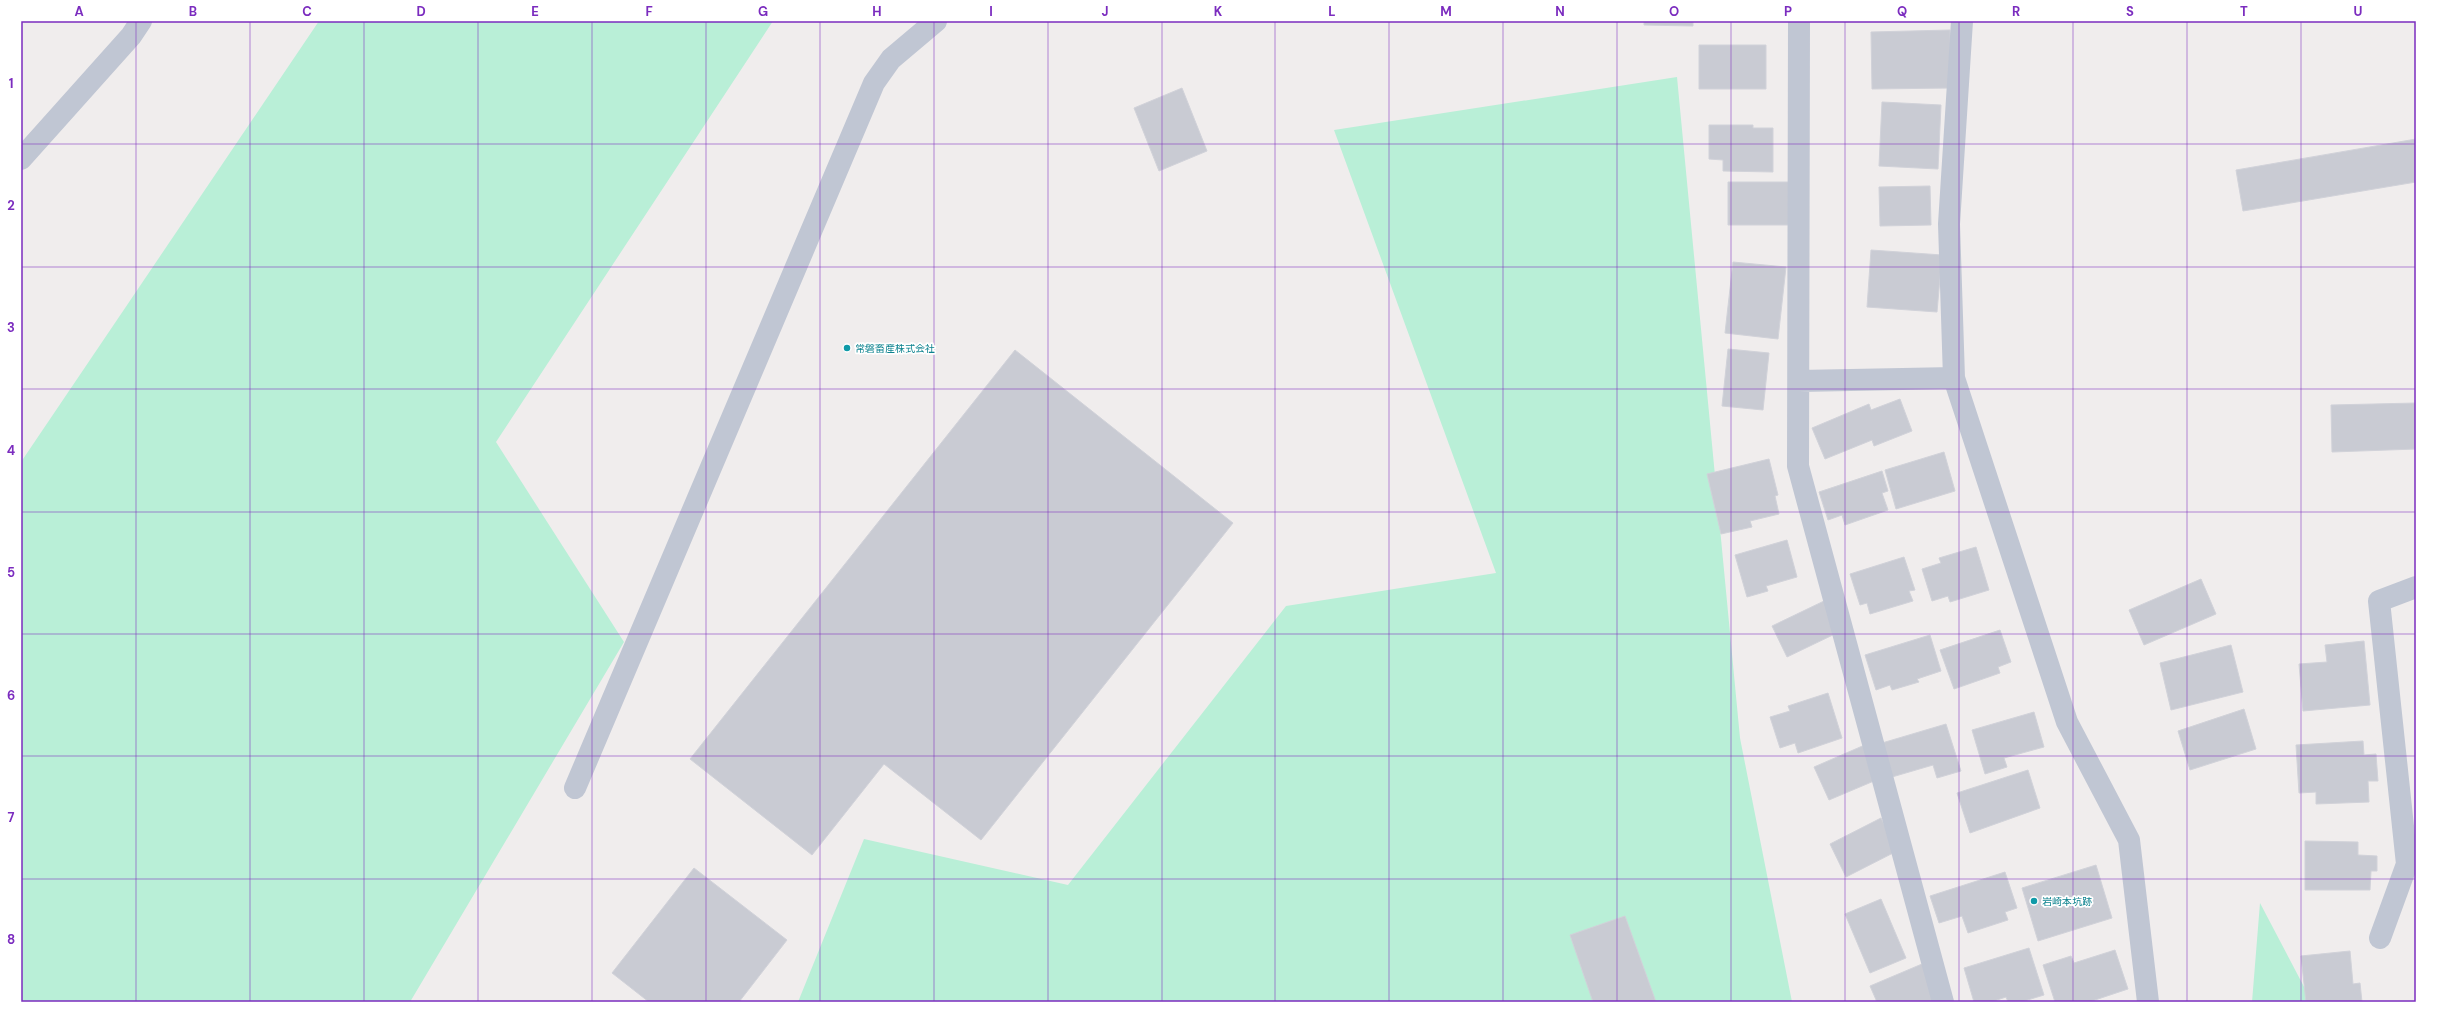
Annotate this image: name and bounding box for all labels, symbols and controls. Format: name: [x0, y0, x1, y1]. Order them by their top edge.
text: A: [74, 3, 84, 20]
text: B: [189, 3, 197, 20]
text: C: [302, 3, 312, 20]
text: D: [416, 3, 426, 20]
text: E: [531, 3, 539, 20]
text: F: [645, 3, 653, 20]
text: G: [758, 3, 768, 20]
text: H: [872, 3, 882, 20]
text: I: [989, 3, 993, 20]
text: J: [1101, 3, 1109, 20]
text: K: [1214, 3, 1223, 20]
text: L: [1328, 3, 1336, 20]
text: M: [1440, 3, 1452, 20]
text: N: [1555, 3, 1565, 20]
text: O: [1669, 3, 1679, 20]
text: P: [1784, 3, 1792, 20]
text: Q: [1897, 3, 1907, 20]
text: R: [2012, 3, 2020, 20]
text: S: [2126, 3, 2134, 20]
text: T: [2240, 3, 2248, 20]
text: U: [2354, 3, 2363, 20]
text: 1: [9, 75, 13, 92]
text: 2: [7, 197, 15, 214]
text: 3: [7, 319, 15, 336]
place label: 常磐畜産株式会社: [855, 342, 935, 355]
marker: 常磐畜産株式会社: [842, 343, 852, 353]
text: 4: [7, 442, 15, 459]
text: 5: [7, 564, 15, 581]
text: 6: [7, 687, 15, 704]
text: 7: [8, 809, 15, 826]
place label: 岩崎本坑跡: [2042, 895, 2092, 908]
marker: 岩崎本坑跡: [2029, 896, 2039, 906]
text: 8: [7, 931, 15, 948]

